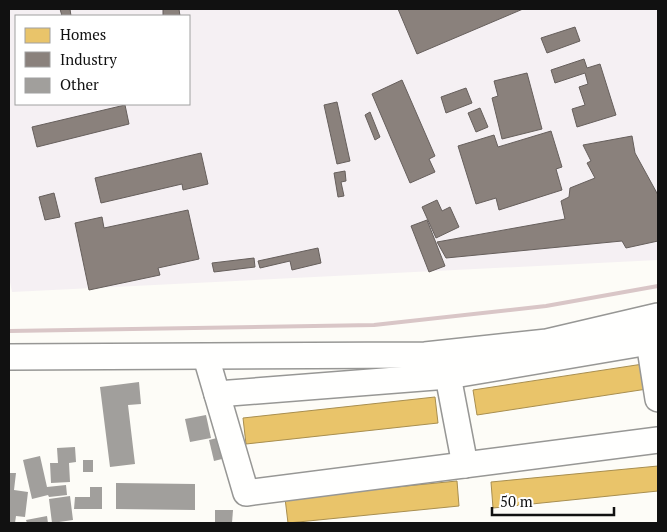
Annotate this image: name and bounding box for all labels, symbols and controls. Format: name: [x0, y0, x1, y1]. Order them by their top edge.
legend: [15, 15, 190, 105]
text: Homes: [60, 24, 106, 44]
text: Industry: [60, 49, 117, 69]
text: Other: [60, 74, 99, 94]
scale bar: [492, 484, 614, 516]
text: 50 m: [500, 491, 533, 511]

